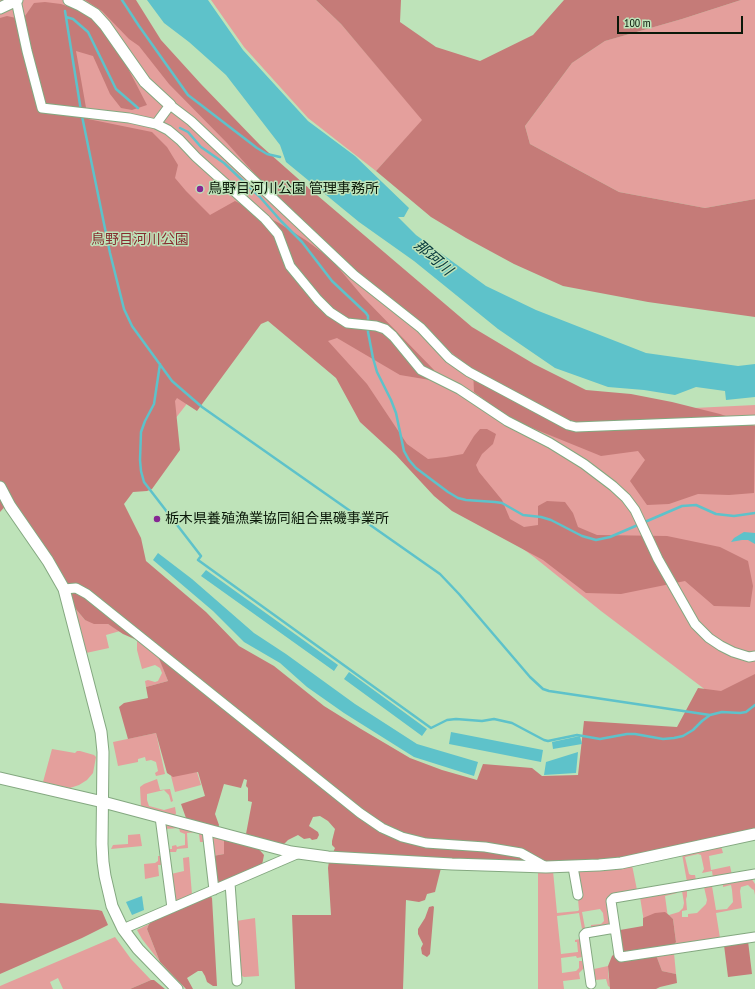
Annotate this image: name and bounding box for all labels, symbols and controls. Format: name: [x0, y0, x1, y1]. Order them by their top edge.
scale bar: [619, 8, 745, 34]
text: 100 m: [624, 15, 651, 30]
place label: 鳥野目河川公園 管理事務所: [208, 181, 379, 197]
marker: 鳥野目河川公園 管理事務所: [195, 184, 205, 194]
park label: 鳥野目河川公園: [91, 232, 189, 248]
water label: 那珂川: [410, 236, 456, 280]
place label: 栃木県養殖漁業協同組合黒磯事業所: [165, 511, 389, 527]
marker: 栃木県養殖漁業協同組合黒磯事業所: [152, 514, 162, 524]

